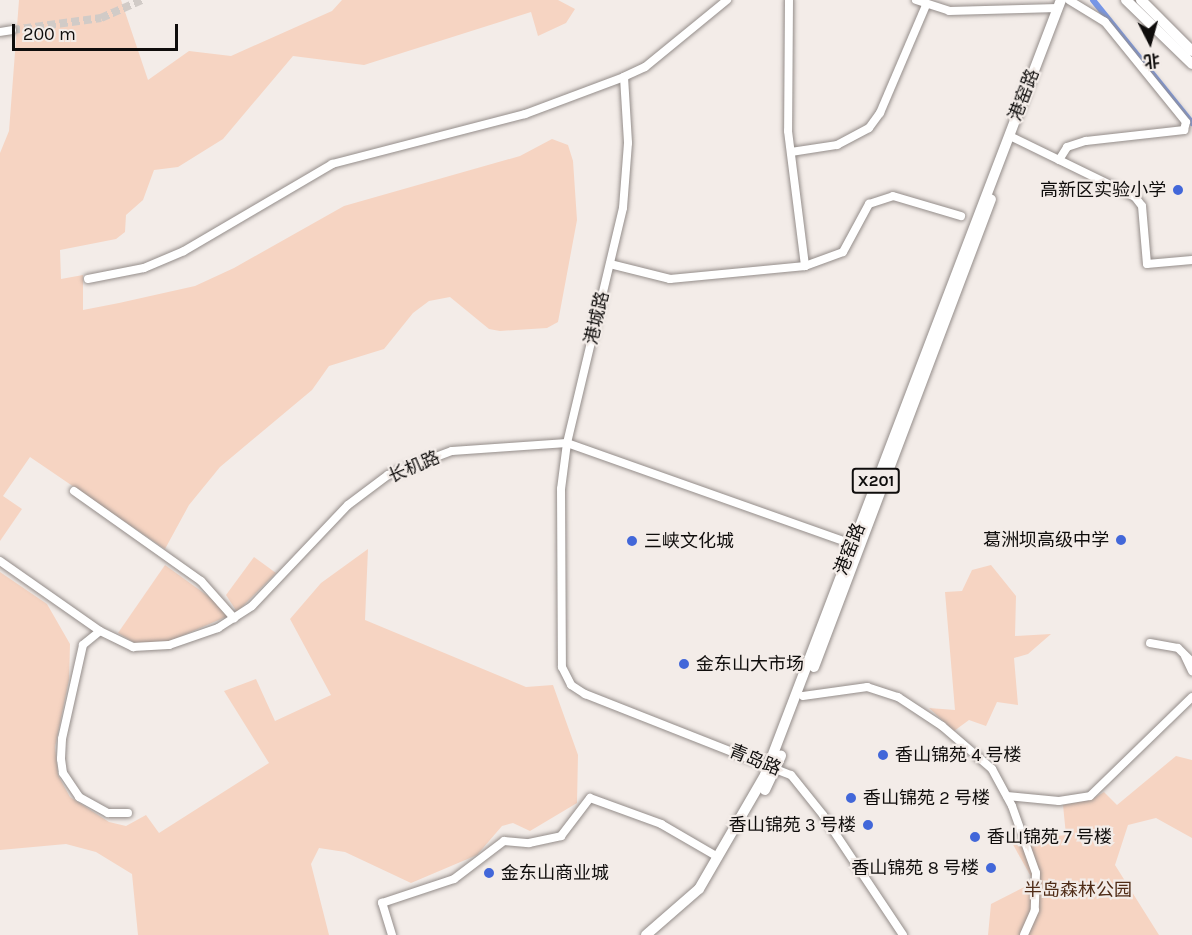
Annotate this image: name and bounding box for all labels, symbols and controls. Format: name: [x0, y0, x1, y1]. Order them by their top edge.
scale bar: [15, 12, 182, 50]
north arrow: [1120, 12, 1180, 72]
text: 200 m: [23, 23, 76, 45]
text: 北: [1143, 50, 1161, 71]
street label: 港窑路: [1004, 66, 1044, 124]
place label: 高新区实验小学: [1040, 179, 1166, 201]
marker: 高新区实验小学: [1171, 183, 1185, 197]
street label: 港城路: [580, 289, 614, 347]
street label: 长机路: [385, 447, 443, 487]
road number: X201: [850, 468, 902, 494]
street label: 港窑路: [830, 520, 870, 578]
place label: 葛洲坝高级中学: [983, 529, 1109, 551]
place label: 三峡文化城: [644, 530, 734, 552]
marker: 葛洲坝高级中学: [1114, 533, 1128, 547]
marker: 三峡文化城: [625, 534, 639, 548]
place label: 金东山大市场: [696, 653, 804, 675]
marker: 金东山大市场: [677, 657, 691, 671]
street label: 青岛路: [726, 740, 784, 780]
place label: 香山锦苑 4 号楼: [895, 744, 1022, 766]
marker: 香山锦苑 4 号楼: [876, 748, 890, 762]
place label: 香山锦苑 2 号楼: [863, 787, 990, 809]
marker: 香山锦苑 2 号楼: [844, 791, 858, 805]
place label: 香山锦苑 3 号楼: [729, 814, 856, 836]
marker: 香山锦苑 3 号楼: [861, 818, 875, 832]
place label: 香山锦苑 7 号楼: [987, 826, 1112, 848]
marker: 香山锦苑 7 号楼: [968, 830, 982, 844]
place label: 香山锦苑 8 号楼: [851, 857, 979, 879]
marker: 香山锦苑 8 号楼: [984, 861, 998, 875]
place label: 金东山商业城: [501, 862, 609, 884]
marker: 金东山商业城: [482, 866, 496, 880]
park label: 半岛森林公园: [1024, 879, 1132, 901]

